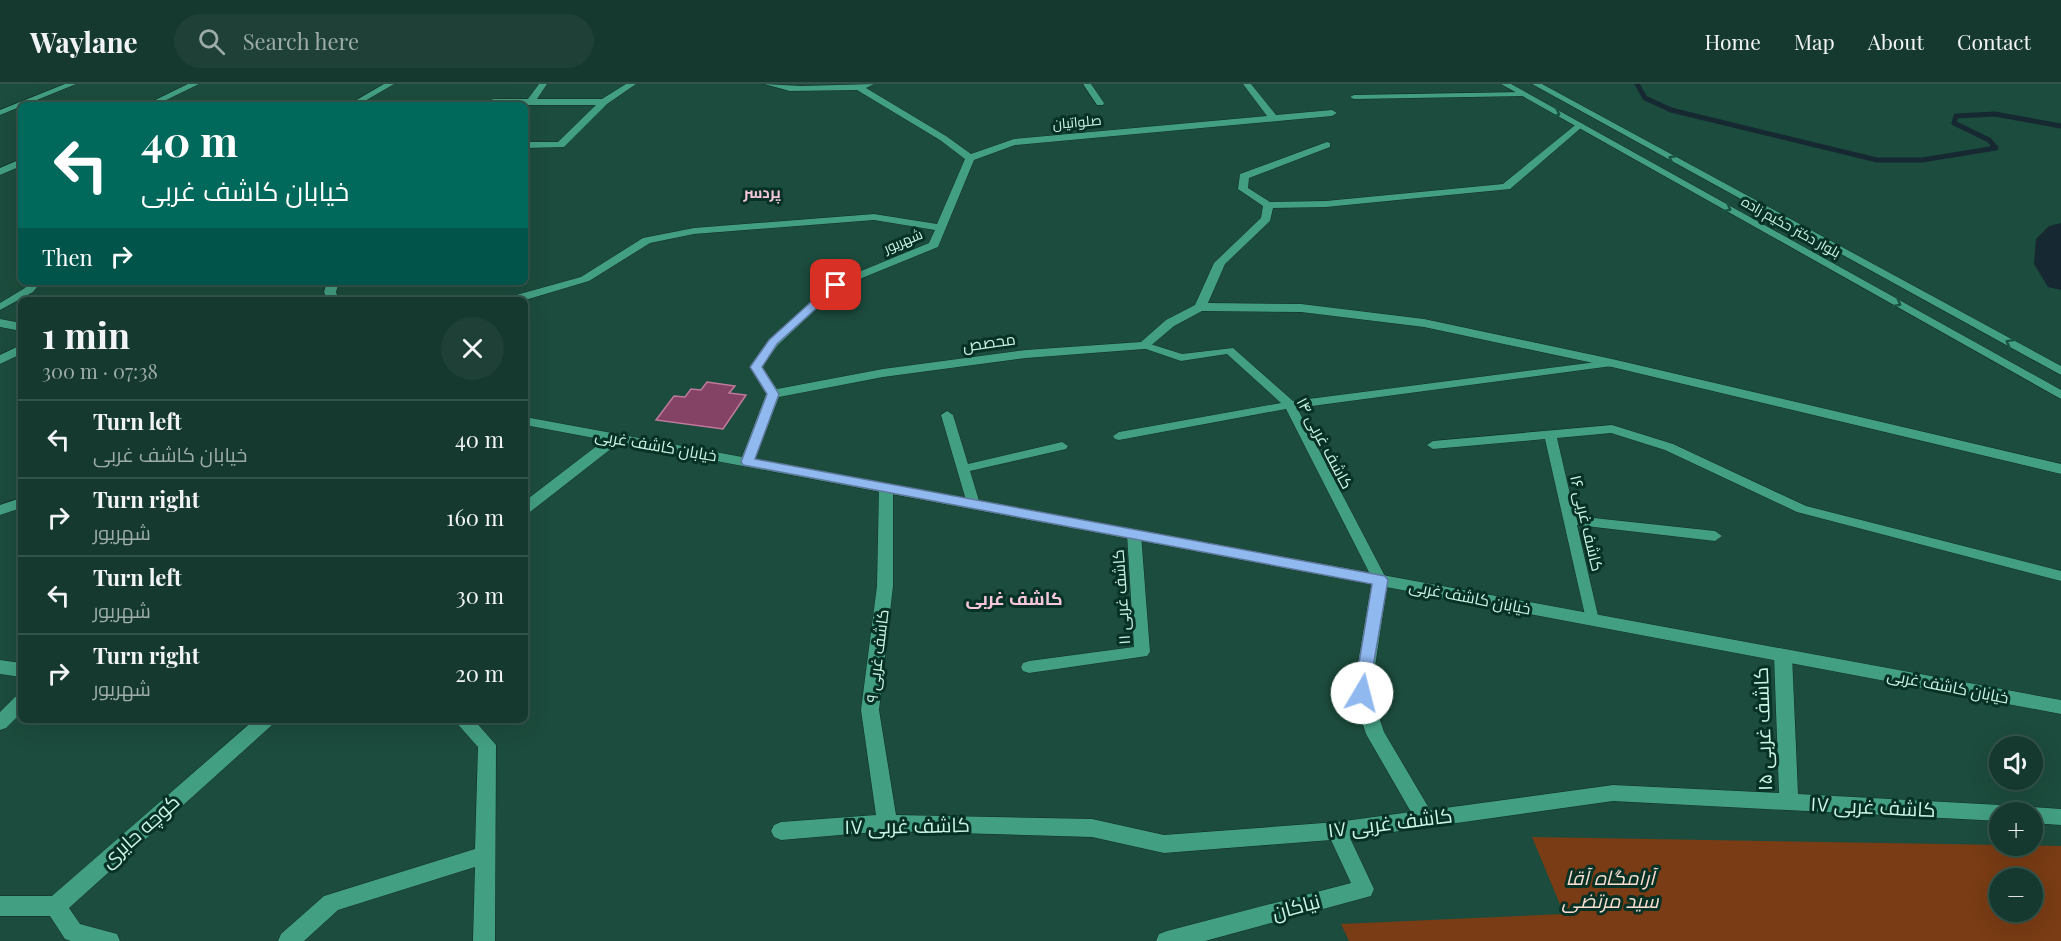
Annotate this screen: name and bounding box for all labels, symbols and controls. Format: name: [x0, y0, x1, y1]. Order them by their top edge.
search box: [174, 14, 594, 68]
text: Waylane: [30, 23, 138, 60]
icon: search: [195, 25, 228, 58]
text: Search here: [243, 26, 359, 56]
text: Home: [1705, 27, 1761, 55]
text: Map: [1794, 27, 1835, 55]
text: About: [1868, 27, 1924, 55]
text: Contact: [1957, 27, 2031, 55]
one-way arrow: [1550, 106, 1561, 117]
street label: صلواتیان: [1052, 110, 1102, 133]
text: 40 m: [141, 112, 238, 168]
icon: left: [42, 126, 120, 204]
one-way arrow: [1669, 155, 1679, 166]
text: خیابان کاشف غربی: [141, 172, 349, 208]
district label: پردسر: [742, 182, 781, 204]
street label: بلوار دکتر حکیم زاده: [1738, 191, 1844, 263]
one-way arrow: [1720, 201, 1731, 212]
street label: شهریور: [880, 224, 925, 258]
icon: right: [105, 240, 138, 273]
text: Then: [42, 242, 93, 272]
pin: [810, 259, 861, 310]
icon: arrive: [819, 268, 852, 301]
one-way arrow: [1891, 296, 1901, 307]
text: 1 min: [42, 310, 130, 358]
button: close: [441, 317, 504, 380]
street label: محصص: [961, 327, 1017, 357]
one-way arrow: [2005, 339, 2016, 350]
text: 300 m · 07:38: [42, 357, 158, 384]
street label: کاشف غربی ۱۴: [1292, 393, 1358, 493]
text: Turn left: [93, 406, 182, 436]
icon: left: [42, 423, 75, 456]
street label: خیابان کاشف غربی: [593, 423, 719, 467]
text: 40 m: [455, 424, 504, 454]
text: خیابان کاشف غربی: [93, 440, 247, 467]
street label: کاشف غربی ۱۶: [1565, 473, 1609, 573]
text: Turn right: [93, 484, 199, 514]
icon: right: [42, 501, 75, 534]
text: 160 m: [446, 502, 504, 532]
text: شهریور: [93, 518, 151, 545]
street label: کاشف غربی ۱۱: [1107, 549, 1135, 645]
text: Turn left: [93, 562, 182, 592]
street label: خیابان کاشف غربی: [1407, 574, 1533, 620]
icon: left: [42, 579, 75, 612]
text: 30 m: [456, 580, 504, 610]
district label: کاشف غربی: [965, 586, 1063, 610]
text: شهریور: [93, 596, 151, 623]
street label: کاشف غربی ۹: [860, 608, 894, 704]
text: Turn right: [93, 640, 199, 670]
icon: right: [42, 657, 75, 690]
text: 20 m: [455, 658, 504, 688]
position arrow: [1330, 661, 1394, 725]
street label: خیابان کاشف غربی: [1885, 663, 2011, 709]
street label: کاشف غربی ۱۵: [1746, 667, 1778, 791]
text: شهریور: [93, 674, 151, 701]
map controls: [1989, 736, 2043, 922]
button: sound: [1989, 736, 2043, 790]
street label: کوچه حایری: [94, 787, 185, 873]
street label: کاشف غربی ۱۷: [1810, 789, 1936, 823]
street label: کاشف غربی ۱۷: [1326, 800, 1454, 844]
button: +: [1989, 802, 2043, 856]
street label: کاشف غربی ۱۷: [844, 810, 970, 840]
park label: آرامگاه آقا سید مرتضی: [1561, 863, 1659, 913]
button: −: [1989, 868, 2043, 922]
street label: نیاکان: [1269, 886, 1323, 926]

